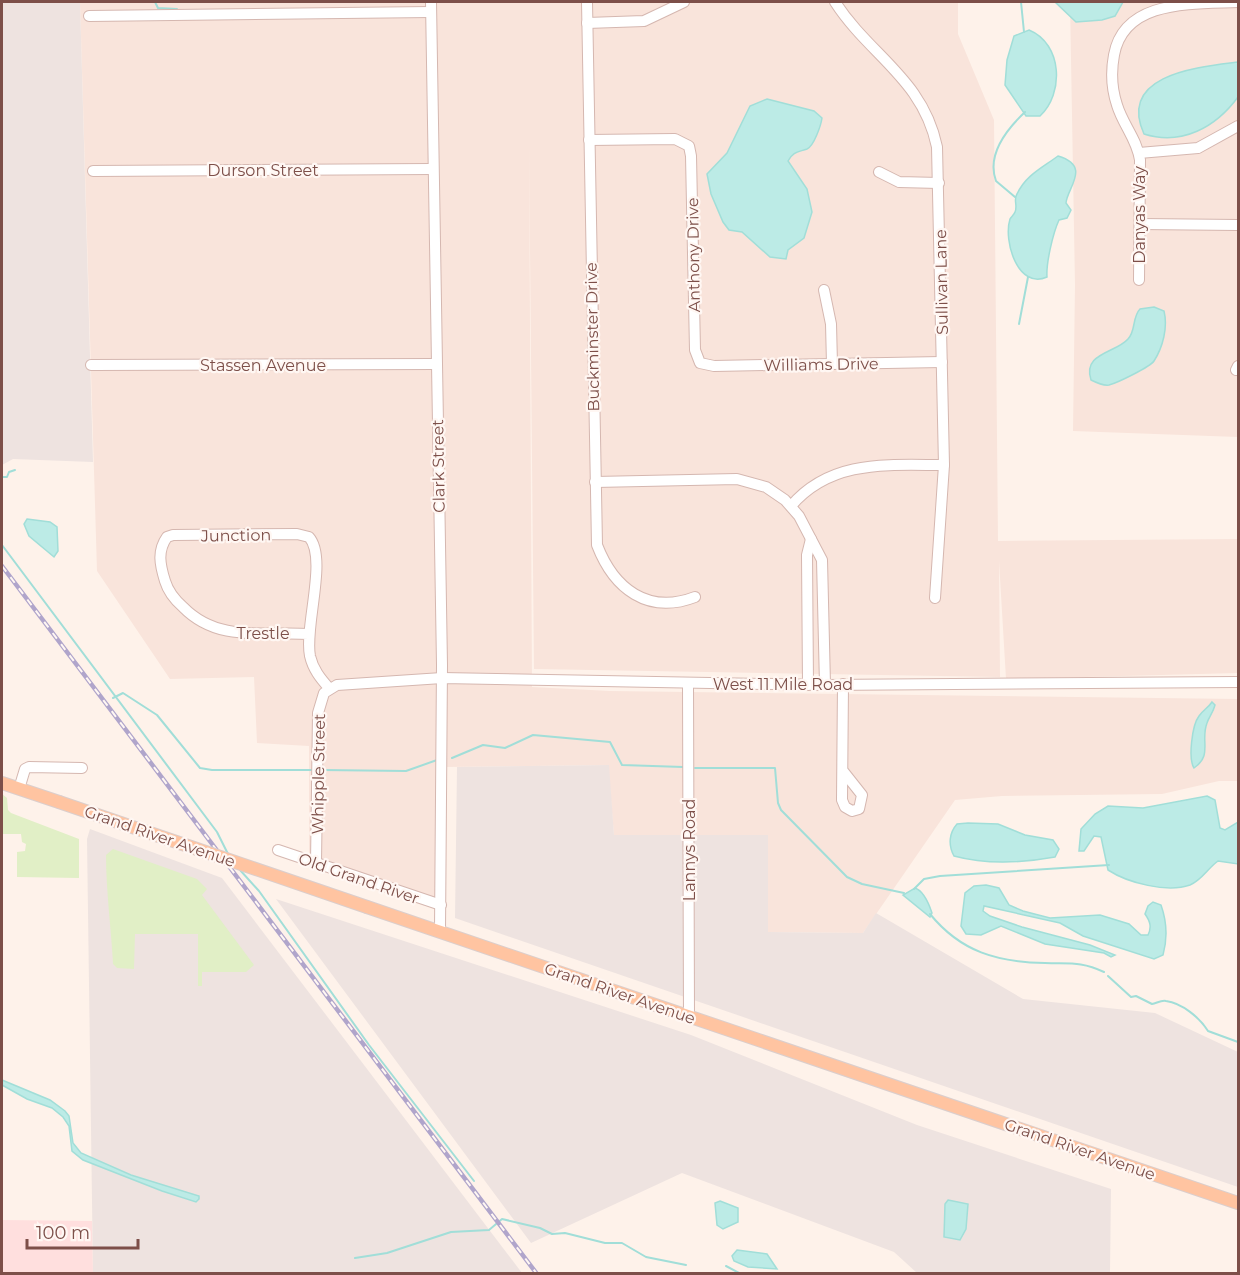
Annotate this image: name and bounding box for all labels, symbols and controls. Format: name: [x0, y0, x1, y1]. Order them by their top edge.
street label: Durson Street: [207, 161, 319, 180]
street label: Danyas Way: [1130, 166, 1149, 264]
street label: Anthony Drive: [683, 197, 704, 313]
street label: Sullivan Lane: [931, 229, 952, 335]
street label: Buckminster Drive: [582, 262, 603, 412]
street label: Williams Drive: [763, 354, 879, 375]
street label: Stassen Avenue: [200, 356, 326, 375]
street label: Clark Street: [428, 419, 449, 513]
street label: Junction: [200, 525, 271, 546]
street label: Trestle: [236, 624, 290, 643]
street label: West 11 Mile Road: [713, 675, 853, 694]
street label: Whipple Street: [308, 713, 329, 835]
street label: Lannys Road: [680, 799, 699, 901]
street label: Grand River Avenue: [82, 802, 238, 871]
street label: Old Grand River: [296, 849, 422, 908]
street label: Grand River Avenue: [542, 959, 698, 1028]
street label: Grand River Avenue: [1002, 1115, 1158, 1184]
scale bar: [27, 1212, 138, 1250]
text: 100 m: [36, 1222, 90, 1244]

